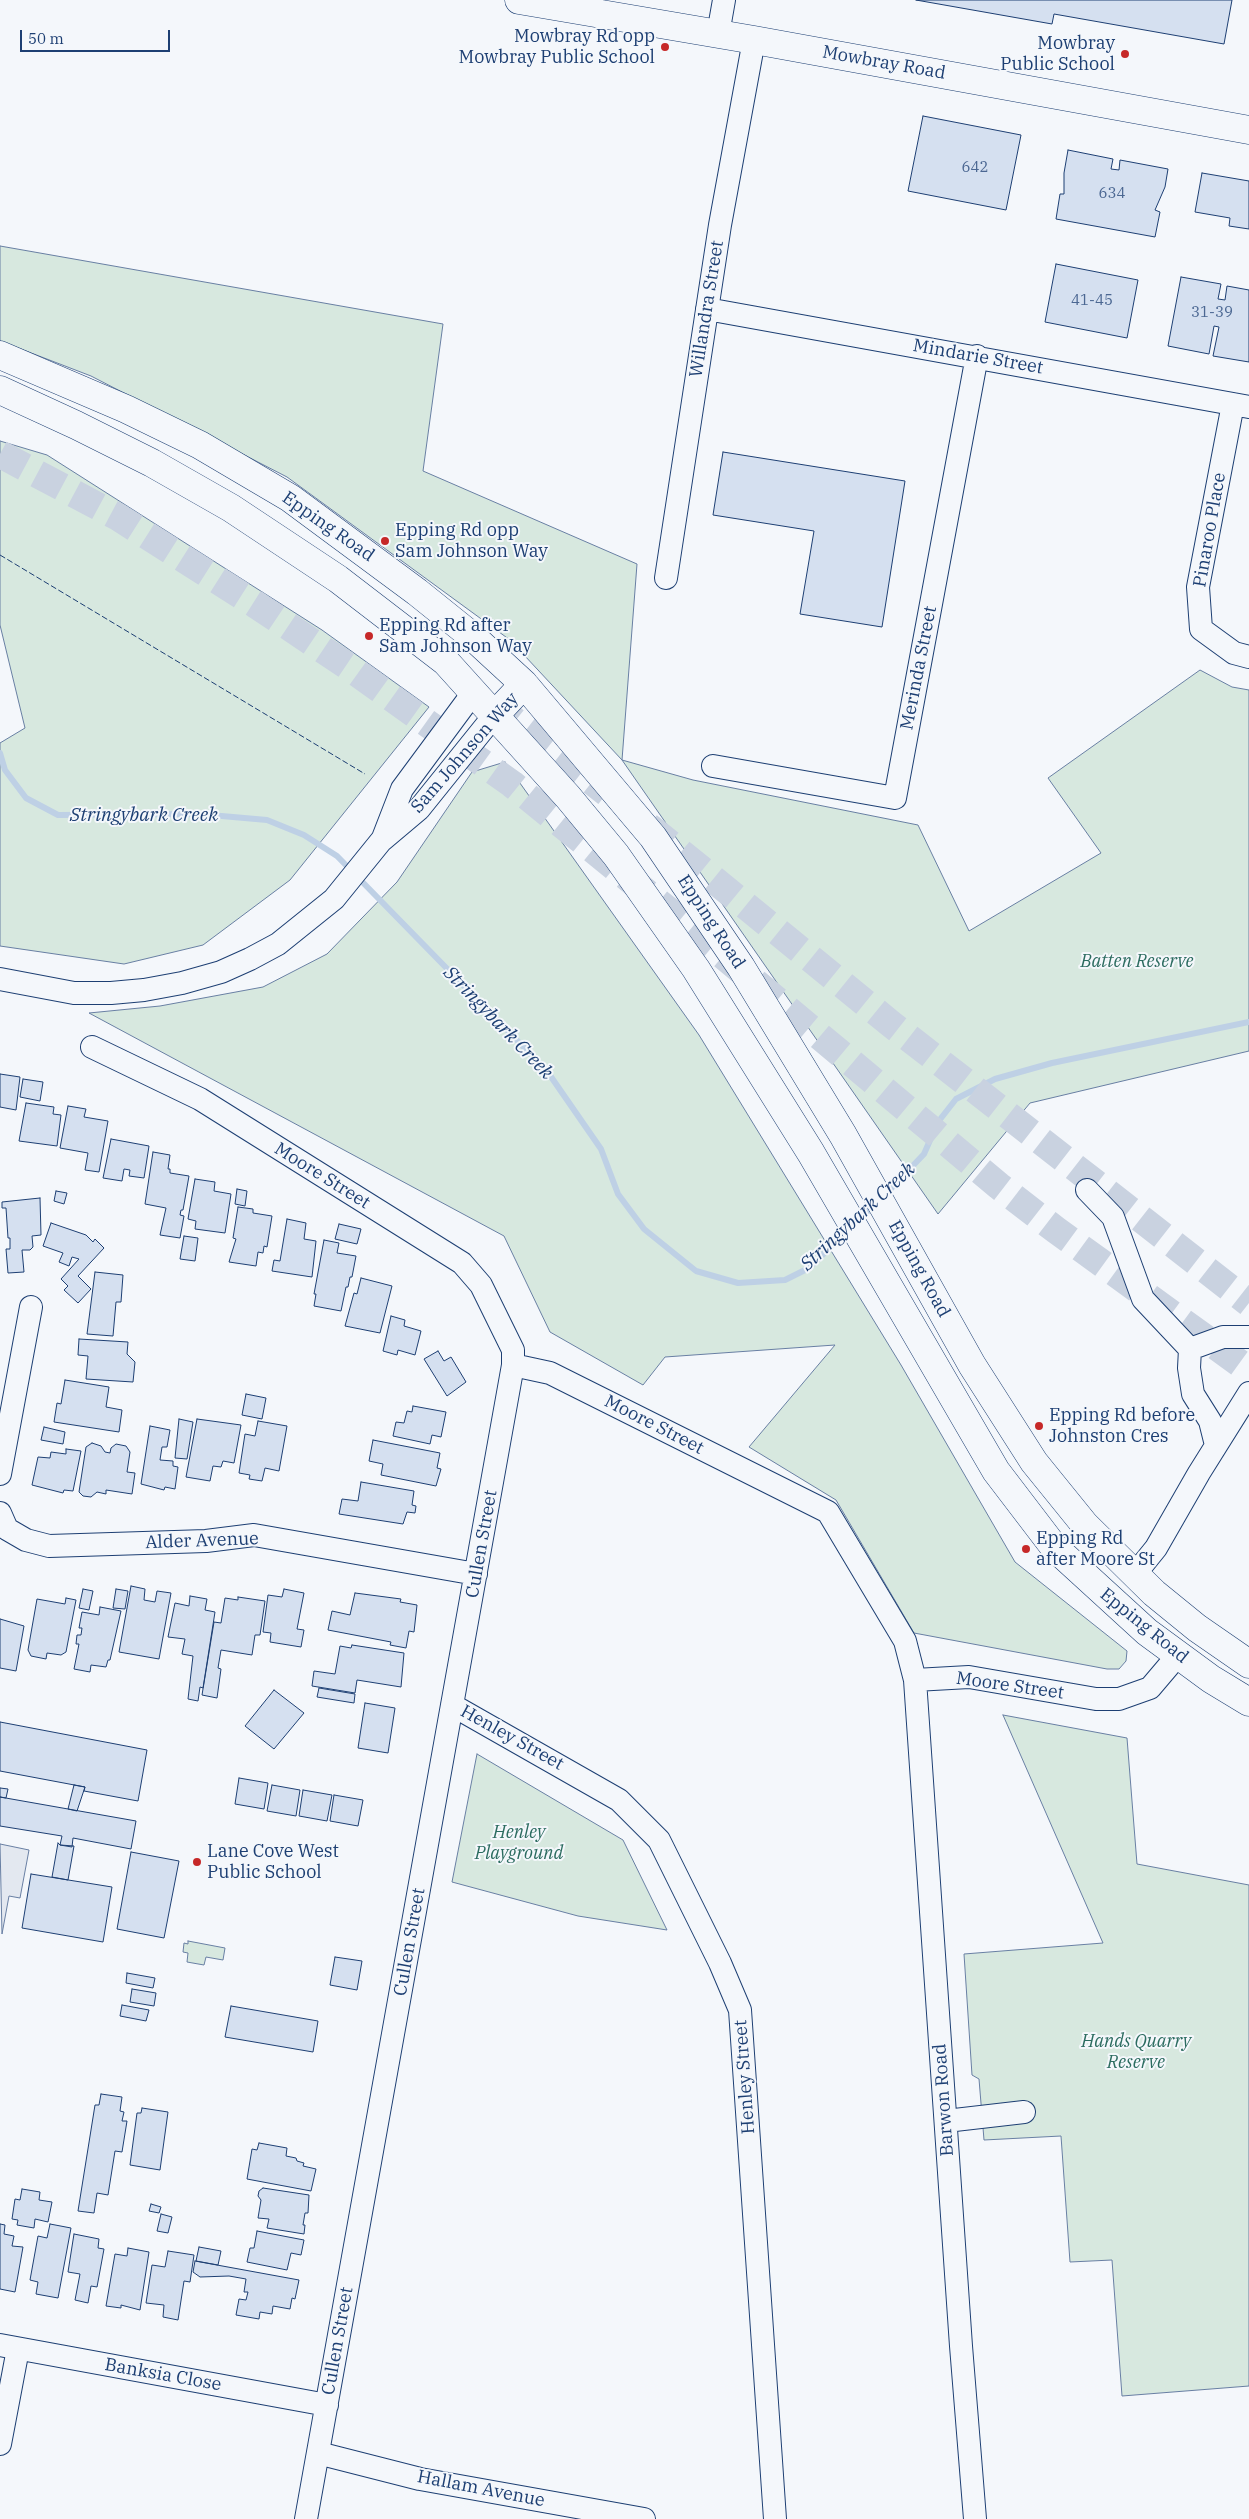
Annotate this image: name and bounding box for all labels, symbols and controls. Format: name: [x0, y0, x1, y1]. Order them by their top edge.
scale bar: [22, 20, 172, 52]
place label: Mowbray Rd opp Mowbray Public School: [458, 26, 655, 68]
text: 50 m: [28, 29, 64, 48]
place label: Mowbray Public School: [1000, 33, 1115, 76]
marker: Mowbray Rd opp Mowbray Public School: [659, 41, 671, 53]
street label: Mowbray Road: [821, 42, 947, 84]
marker: Mowbray Public School: [1119, 48, 1131, 60]
house number: 642: [962, 159, 988, 177]
house number: 634: [1099, 185, 1125, 203]
street label: Willandra Street: [686, 239, 728, 379]
house number: 41-45: [1071, 292, 1113, 310]
house number: 31-39: [1191, 304, 1233, 322]
street label: Mindarie Street: [911, 335, 1045, 379]
street label: Pinaroo Place: [1189, 471, 1231, 589]
street label: Epping Road: [278, 487, 378, 567]
place label: Epping Rd opp Sam Johnson Way: [395, 520, 548, 562]
marker: Epping Rd opp Sam Johnson Way: [379, 535, 391, 547]
street label: Merinda Street: [896, 604, 942, 732]
place label: Epping Rd after Sam Johnson Way: [379, 615, 532, 658]
marker: Epping Rd after Sam Johnson Way: [363, 630, 375, 642]
street label: Sam Johnson Way: [407, 688, 523, 818]
water label: Stringybark Creek: [70, 805, 218, 827]
street label: Epping Road: [673, 871, 749, 973]
park label: Batten Reserve: [1080, 951, 1194, 973]
water label: Stringybark Creek: [438, 962, 558, 1084]
street label: Moore Street: [270, 1138, 374, 1214]
water label: Stringybark Creek: [796, 1158, 920, 1276]
street label: Epping Road: [883, 1217, 955, 1321]
street label: Moore Street: [601, 1391, 707, 1459]
place label: Epping Rd before Johnston Cres: [1049, 1405, 1195, 1448]
marker: Epping Rd before Johnston Cres: [1033, 1420, 1045, 1432]
street label: Cullen Street: [462, 1488, 502, 1600]
street label: Alder Avenue: [145, 1528, 259, 1554]
place label: Epping Rd after Moore St: [1036, 1528, 1155, 1570]
marker: Epping Rd after Moore St: [1020, 1543, 1032, 1555]
street label: Epping Road: [1095, 1584, 1193, 1668]
street label: Moore Street: [955, 1668, 1065, 1704]
street label: Henley Street: [457, 1701, 567, 1775]
park label: Henley Playground: [475, 1822, 563, 1865]
place label: Lane Cove West Public School: [207, 1841, 339, 1884]
marker: Lane Cove West Public School: [191, 1856, 203, 1868]
street label: Cullen Street: [390, 1886, 430, 1998]
street label: Henley Street: [730, 2019, 760, 2135]
park label: Hands Quarry Reserve: [1081, 2031, 1191, 2074]
street label: Barwon Road: [929, 2043, 959, 2157]
street label: Cullen Street: [318, 2285, 358, 2397]
street label: Banksia Close: [103, 2354, 223, 2396]
street label: Hallam Avenue: [416, 2466, 546, 2512]

